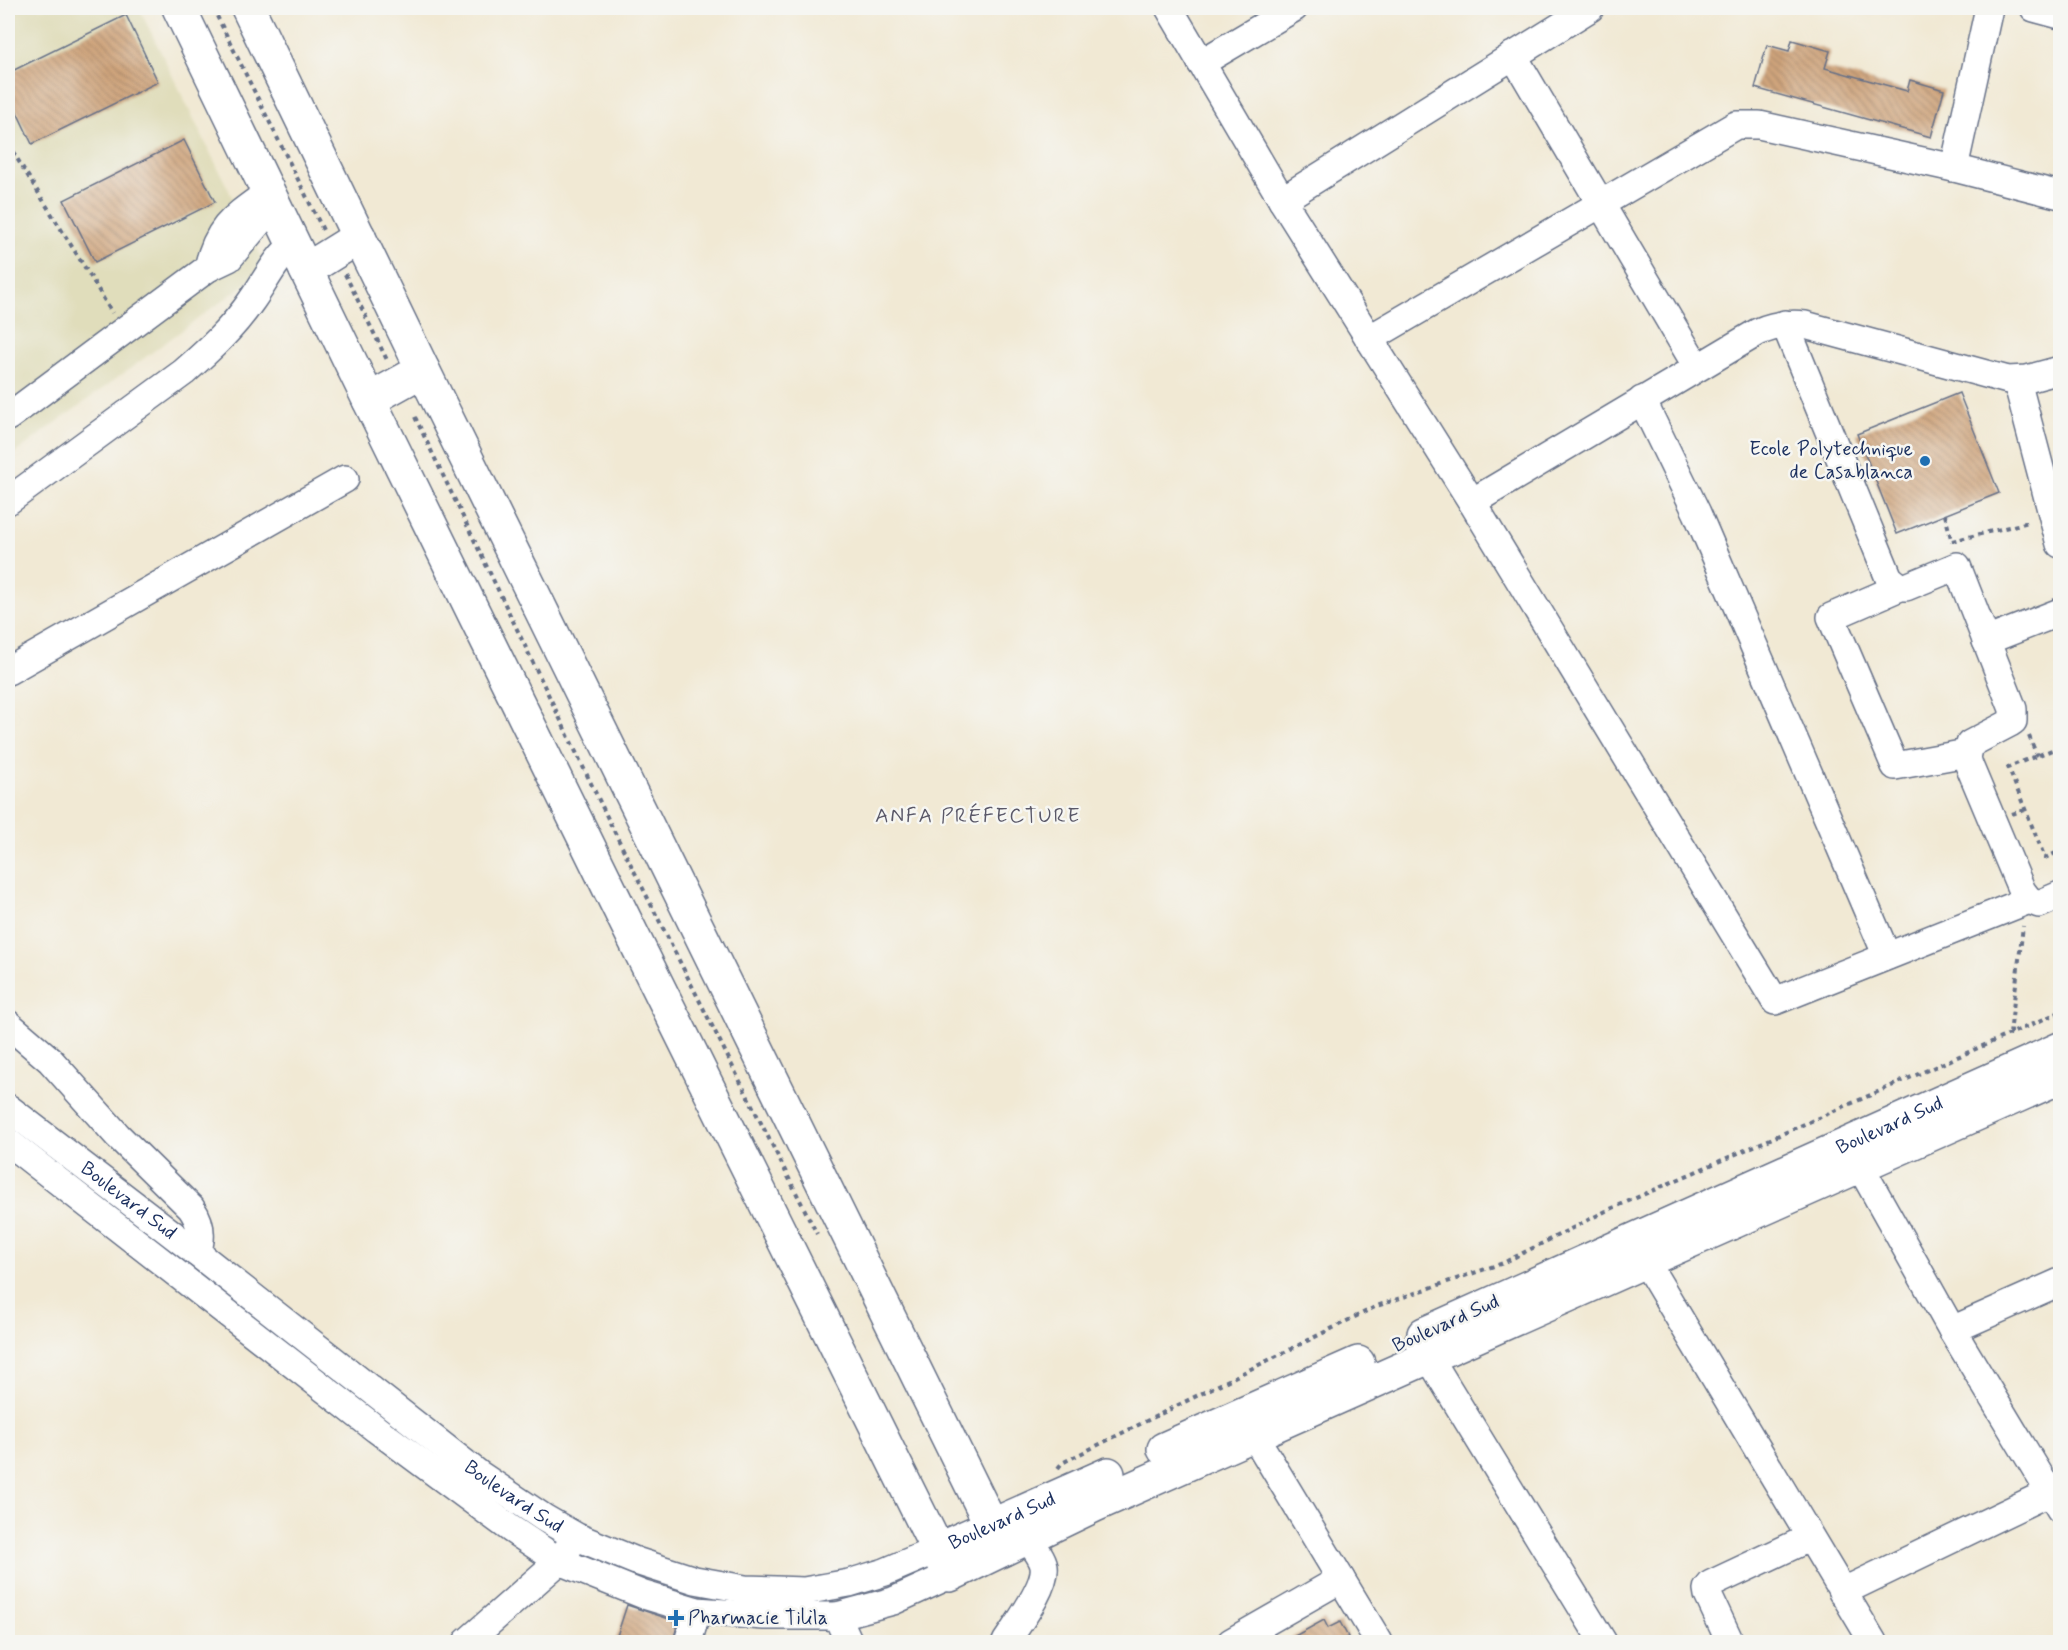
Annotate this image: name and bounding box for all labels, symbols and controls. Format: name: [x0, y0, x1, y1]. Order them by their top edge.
place label: Ecole Polytechnique de Casablanca: [1749, 436, 1913, 486]
marker: Ecole Polytechnique de Casablanca: [1918, 454, 1932, 468]
district label: ANFA PRÉFECTURE: [875, 802, 1081, 830]
street label: Boulevard Sud: [1832, 1090, 1947, 1161]
street label: Boulevard Sud: [75, 1155, 182, 1246]
street label: Boulevard Sud: [1388, 1288, 1504, 1360]
street label: Boulevard Sud: [458, 1454, 568, 1540]
street label: Boulevard Sud: [944, 1485, 1060, 1557]
place label: Pharmacie Tilila: [688, 1605, 828, 1632]
marker: Pharmacie Tilila: [669, 1611, 683, 1625]

